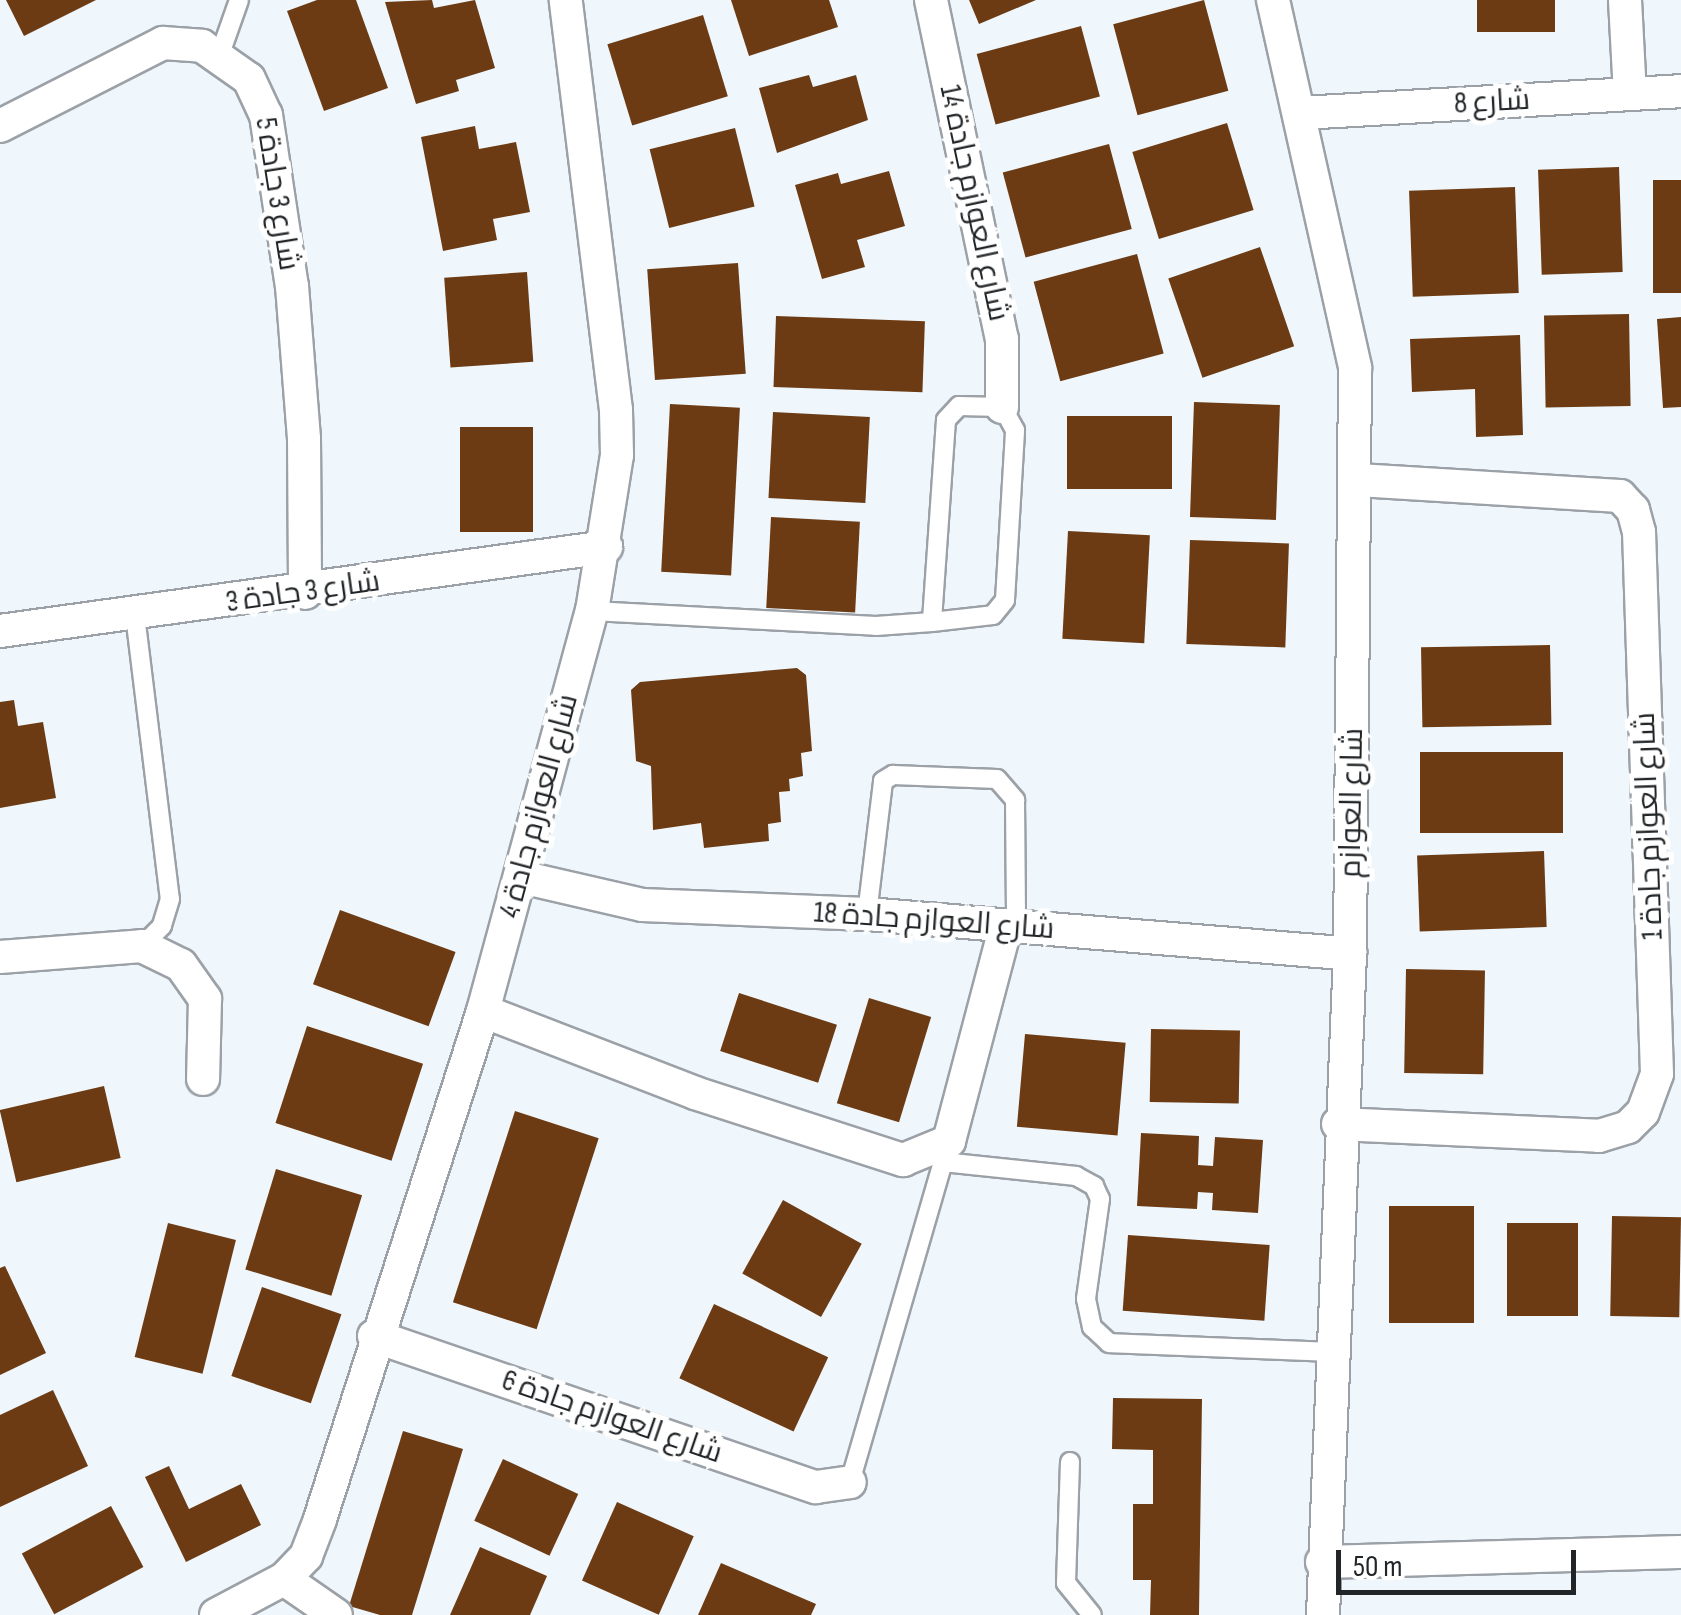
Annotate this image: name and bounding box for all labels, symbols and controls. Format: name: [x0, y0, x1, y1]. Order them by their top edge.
street label: شارع العوازم جادة 14: [931, 82, 1017, 324]
street label: شارع 8: [1453, 82, 1531, 122]
street label: شارع 3 جادة 5: [247, 115, 307, 273]
street label: شارع 3 جادة 3: [224, 563, 382, 621]
street label: شارع العوازم جادة 4: [492, 690, 586, 922]
street label: شارع العوازم جادة 1: [1627, 711, 1671, 941]
street label: شارع العوازم: [1333, 728, 1371, 878]
street label: شارع العوازم جادة 18: [813, 895, 1055, 947]
street label: شارع العوازم جادة 6: [497, 1362, 727, 1472]
scale bar: [1341, 1530, 1581, 1592]
text: 50 m: [1353, 1549, 1402, 1585]

